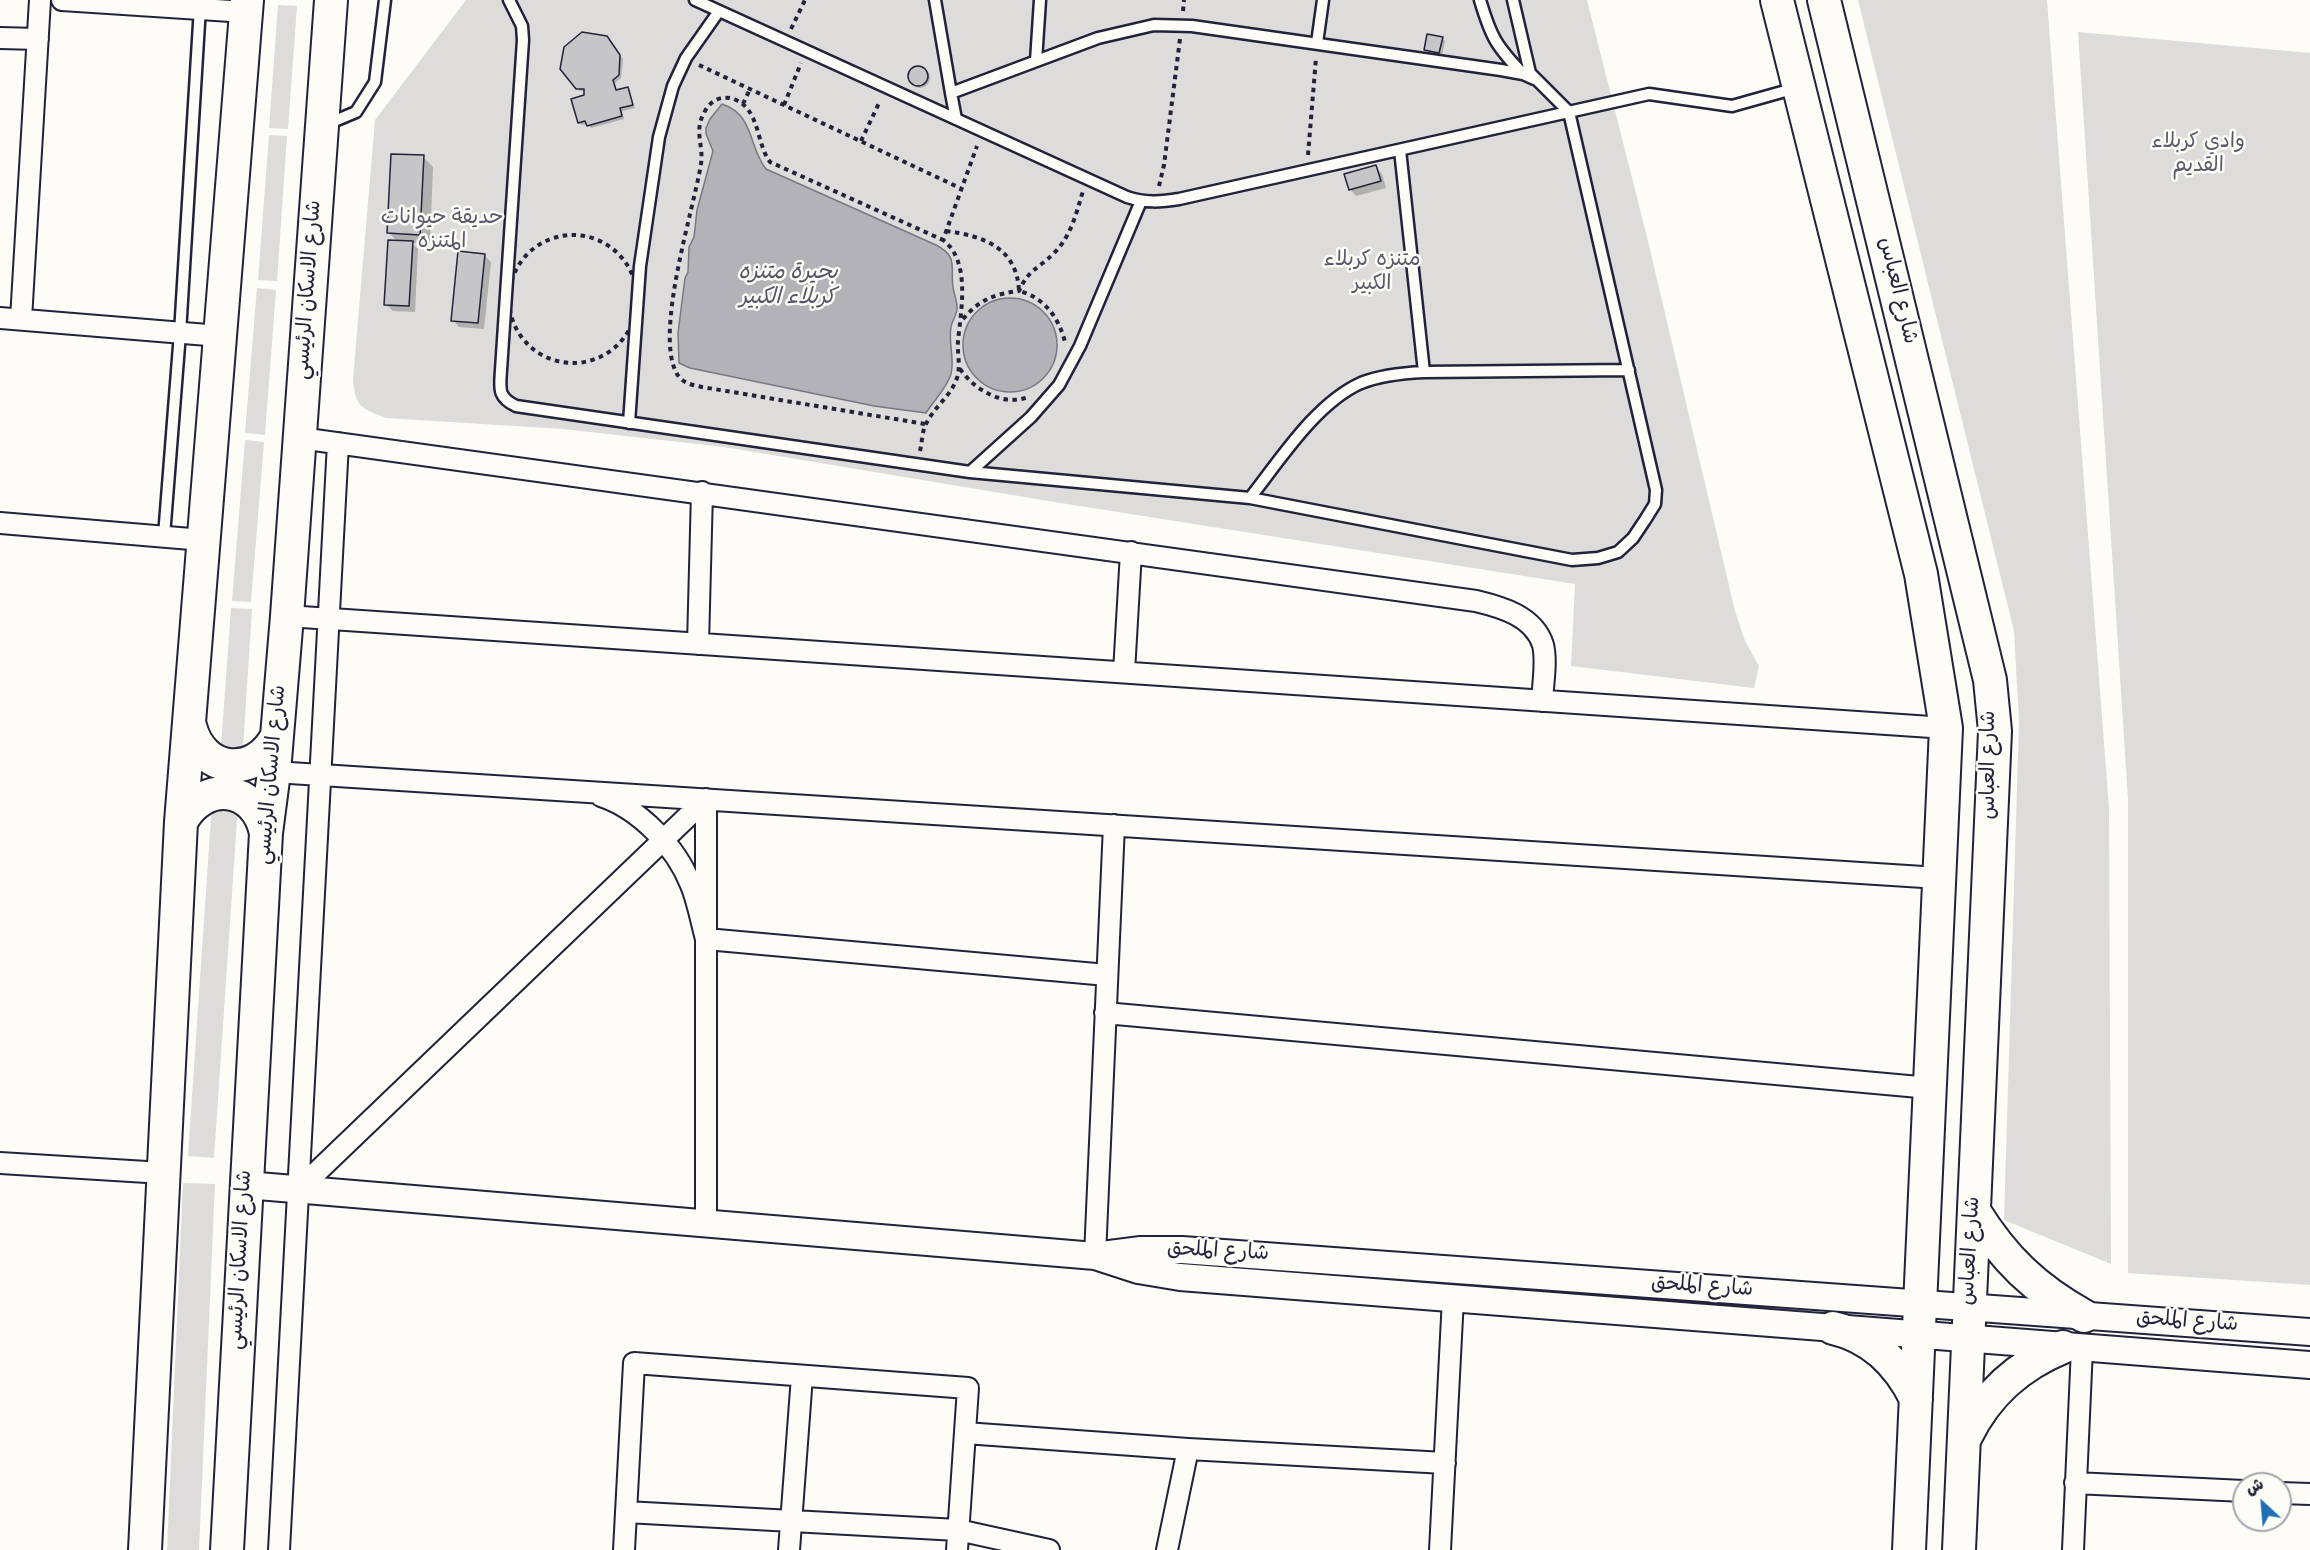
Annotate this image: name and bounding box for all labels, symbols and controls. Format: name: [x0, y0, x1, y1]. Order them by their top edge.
park label: وادي كربلاء القديم: [2151, 131, 2245, 181]
street label: شارع الاسكان الرئيسي: [291, 199, 329, 381]
park label: حديقة حيوانات المتنزه: [381, 207, 503, 257]
street label: شارع العباس: [1871, 235, 1921, 347]
park label: متنزه كربلاء الكبير: [1324, 249, 1420, 299]
water label: بحيرة متنزه كربلاء الكبير: [738, 261, 838, 312]
street label: شارع الاسكان الرئيسي: [253, 684, 293, 866]
street label: شارع العباس: [1978, 711, 2004, 819]
street label: شارع الاسكان الرئيسي: [225, 1169, 259, 1351]
street label: شارع العباس: [1957, 1196, 1987, 1306]
street label: شارع الملحق: [1166, 1238, 1270, 1268]
street label: شارع الملحق: [1650, 1272, 1754, 1304]
street label: شارع الملحق: [2135, 1307, 2239, 1339]
north arrow: [2232, 1472, 2292, 1532]
text: ش: [2242, 1473, 2268, 1502]

